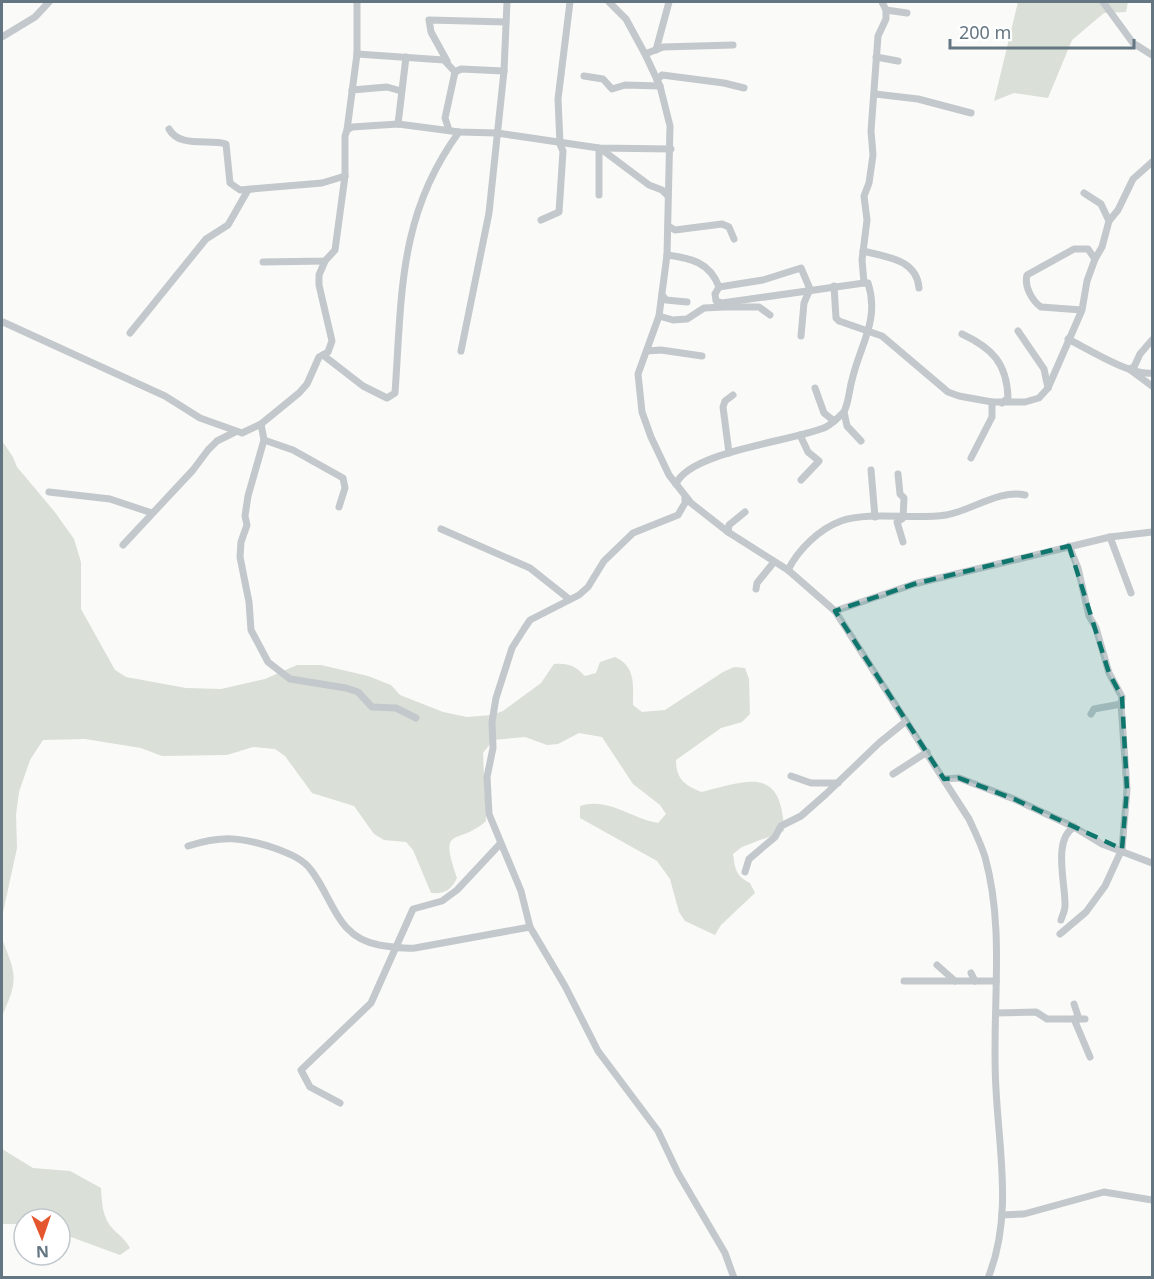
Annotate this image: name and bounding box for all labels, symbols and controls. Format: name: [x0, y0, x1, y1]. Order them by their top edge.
scale bar: [950, 12, 1134, 50]
text: 200 m: [959, 20, 1011, 44]
north arrow: [12, 1207, 72, 1267]
text: N: [36, 1241, 49, 1263]

